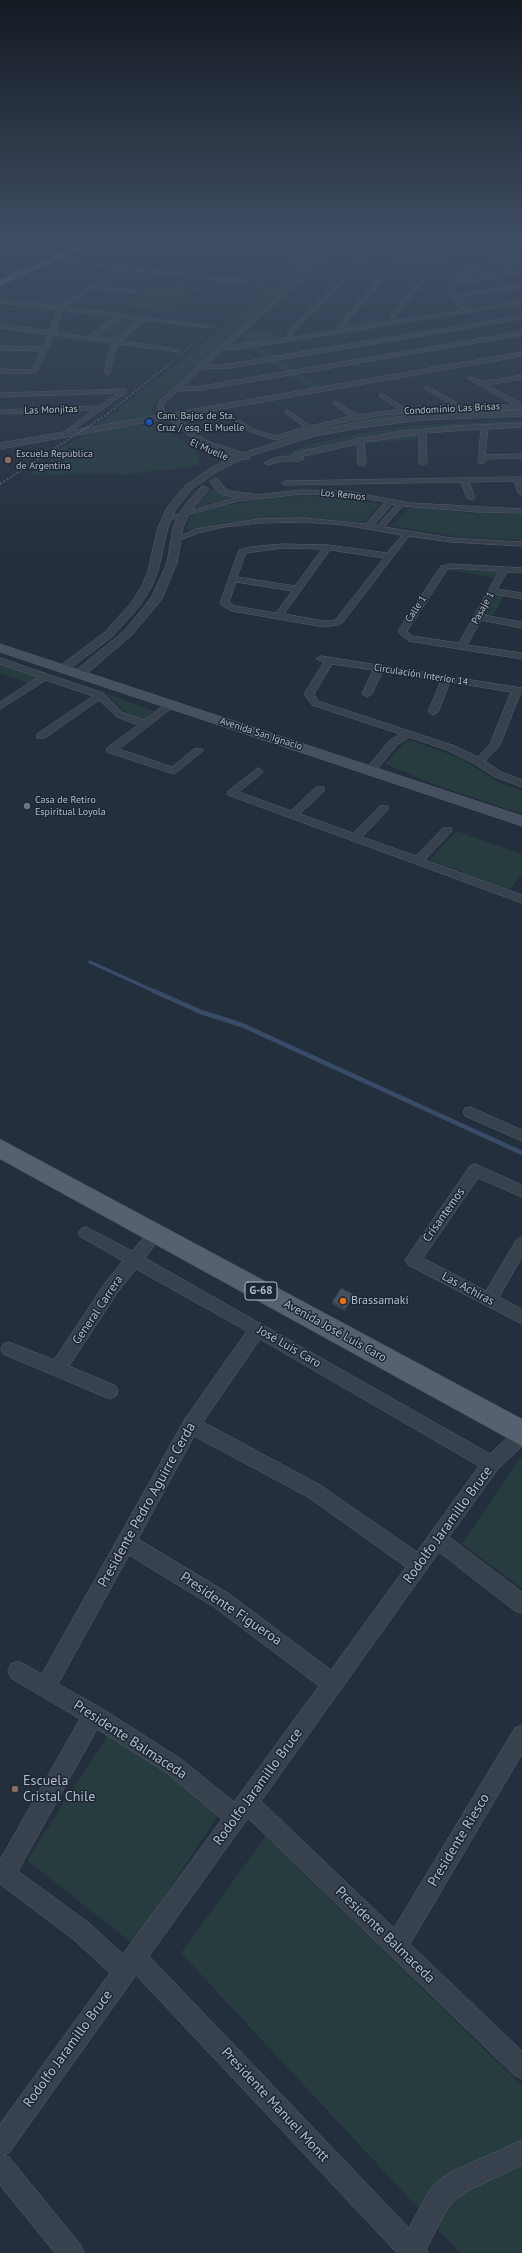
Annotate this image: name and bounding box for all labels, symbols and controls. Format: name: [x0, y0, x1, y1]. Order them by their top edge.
street label: Condominio Las Brisas: [404, 400, 500, 418]
street label: Las Monjitas: [24, 403, 78, 417]
place label: Cam. Bajos de Sta. Cruz / esq. El Muelle: [157, 410, 244, 434]
marker: Cam. Bajos de Sta. Cruz / esq. El Muelle: [144, 417, 154, 427]
street label: El Muelle: [188, 437, 230, 463]
place label: Escuela República de Argentina: [16, 448, 93, 472]
marker: Escuela República de Argentina: [3, 455, 13, 465]
street label: Los Remos: [320, 487, 366, 503]
street label: Pasaje 1: [469, 590, 497, 626]
street label: Calle 1: [403, 593, 429, 625]
street label: Circulación Interior 14: [373, 662, 469, 688]
street label: Avenida San Ignacio: [218, 715, 304, 753]
place label: Casa de Retiro Espiritual Loyola: [35, 794, 106, 818]
marker: Casa de Retiro Espiritual Loyola: [22, 801, 32, 811]
street label: Crisantemos: [420, 1185, 468, 1245]
street label: Las Achiras: [439, 1269, 497, 1309]
street label: General Carrera: [70, 1273, 126, 1347]
road number: G-68: [245, 1282, 277, 1300]
place label: Brassamaki: [351, 1294, 409, 1308]
marker: Brassamaki: [338, 1296, 348, 1306]
street label: Avenida José Luis Caro: [281, 1297, 389, 1365]
street label: José Luis Caro: [255, 1323, 323, 1371]
street label: Presidente Pedro Aguirre Cerda: [95, 1420, 199, 1590]
street label: Rodolfo Jaramillo Bruce: [400, 1463, 496, 1587]
street label: Presidente Figueroa: [177, 1569, 285, 1649]
street label: Presidente Balmaceda: [70, 1697, 190, 1783]
street label: Rodolfo Jaramillo Bruce: [210, 1725, 306, 1849]
place label: Escuela Cristal Chile: [23, 1773, 95, 1806]
marker: Escuela Cristal Chile: [10, 1784, 20, 1794]
street label: Presidente Riesco: [425, 1791, 493, 1889]
street label: Presidente Balmaceda: [332, 1883, 438, 1987]
street label: Rodolfo Jaramillo Bruce: [20, 1987, 116, 2111]
street label: Presidente Manuel Montt: [218, 2044, 332, 2166]

